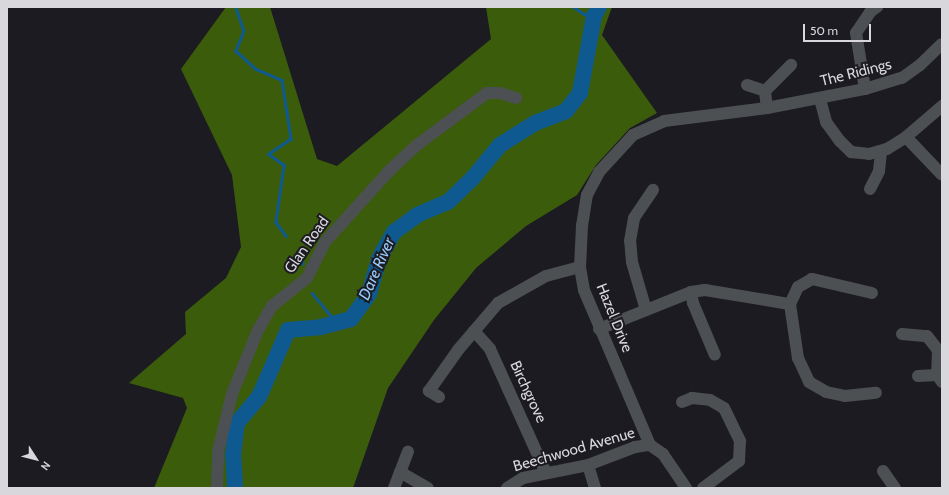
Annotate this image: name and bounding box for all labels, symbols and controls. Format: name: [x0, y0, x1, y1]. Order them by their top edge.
scale bar: [805, 16, 873, 42]
text: 50 m: [810, 23, 838, 38]
street label: The Ridings: [819, 55, 893, 91]
street label: Glan Road: [281, 213, 333, 277]
water label: Dare River: [355, 235, 399, 303]
street label: Hazel Drive: [592, 281, 636, 355]
street label: Birchgrove: [506, 358, 550, 426]
street label: Beechwood Avenue: [511, 424, 637, 476]
north arrow: [16, 439, 56, 479]
text: N: [38, 459, 54, 473]

